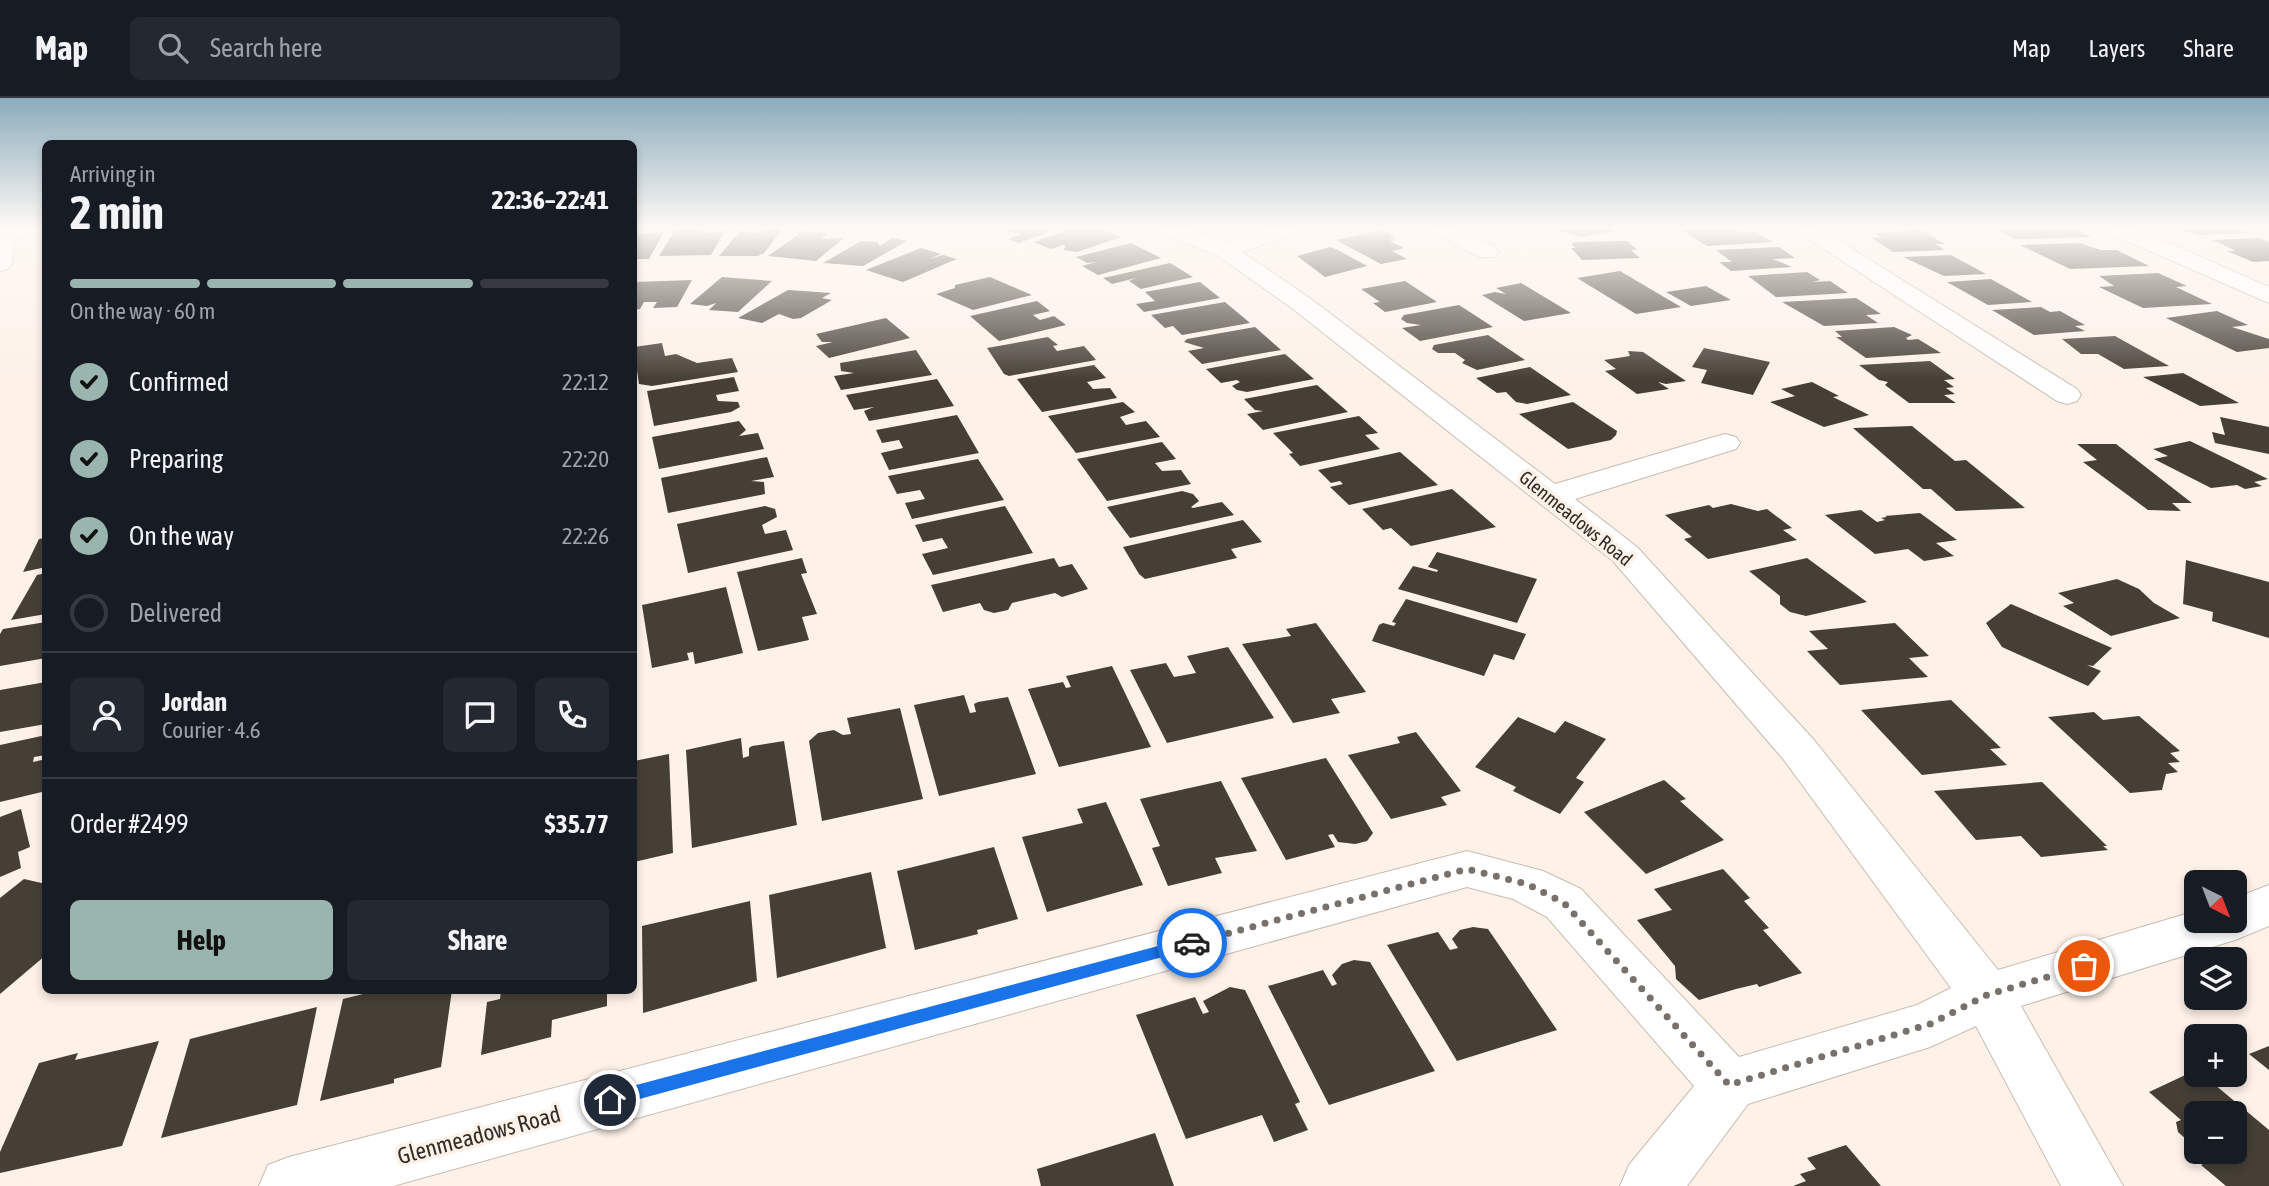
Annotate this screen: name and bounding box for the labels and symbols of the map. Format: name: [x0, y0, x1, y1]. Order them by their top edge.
street label: Glenmeadows Road: [1515, 466, 1637, 570]
north arrow: [2184, 870, 2247, 933]
courier: [1157, 908, 1227, 978]
pin: [2054, 936, 2114, 996]
pin: [580, 1070, 640, 1130]
street label: Glenmeadows Road: [395, 1101, 563, 1169]

